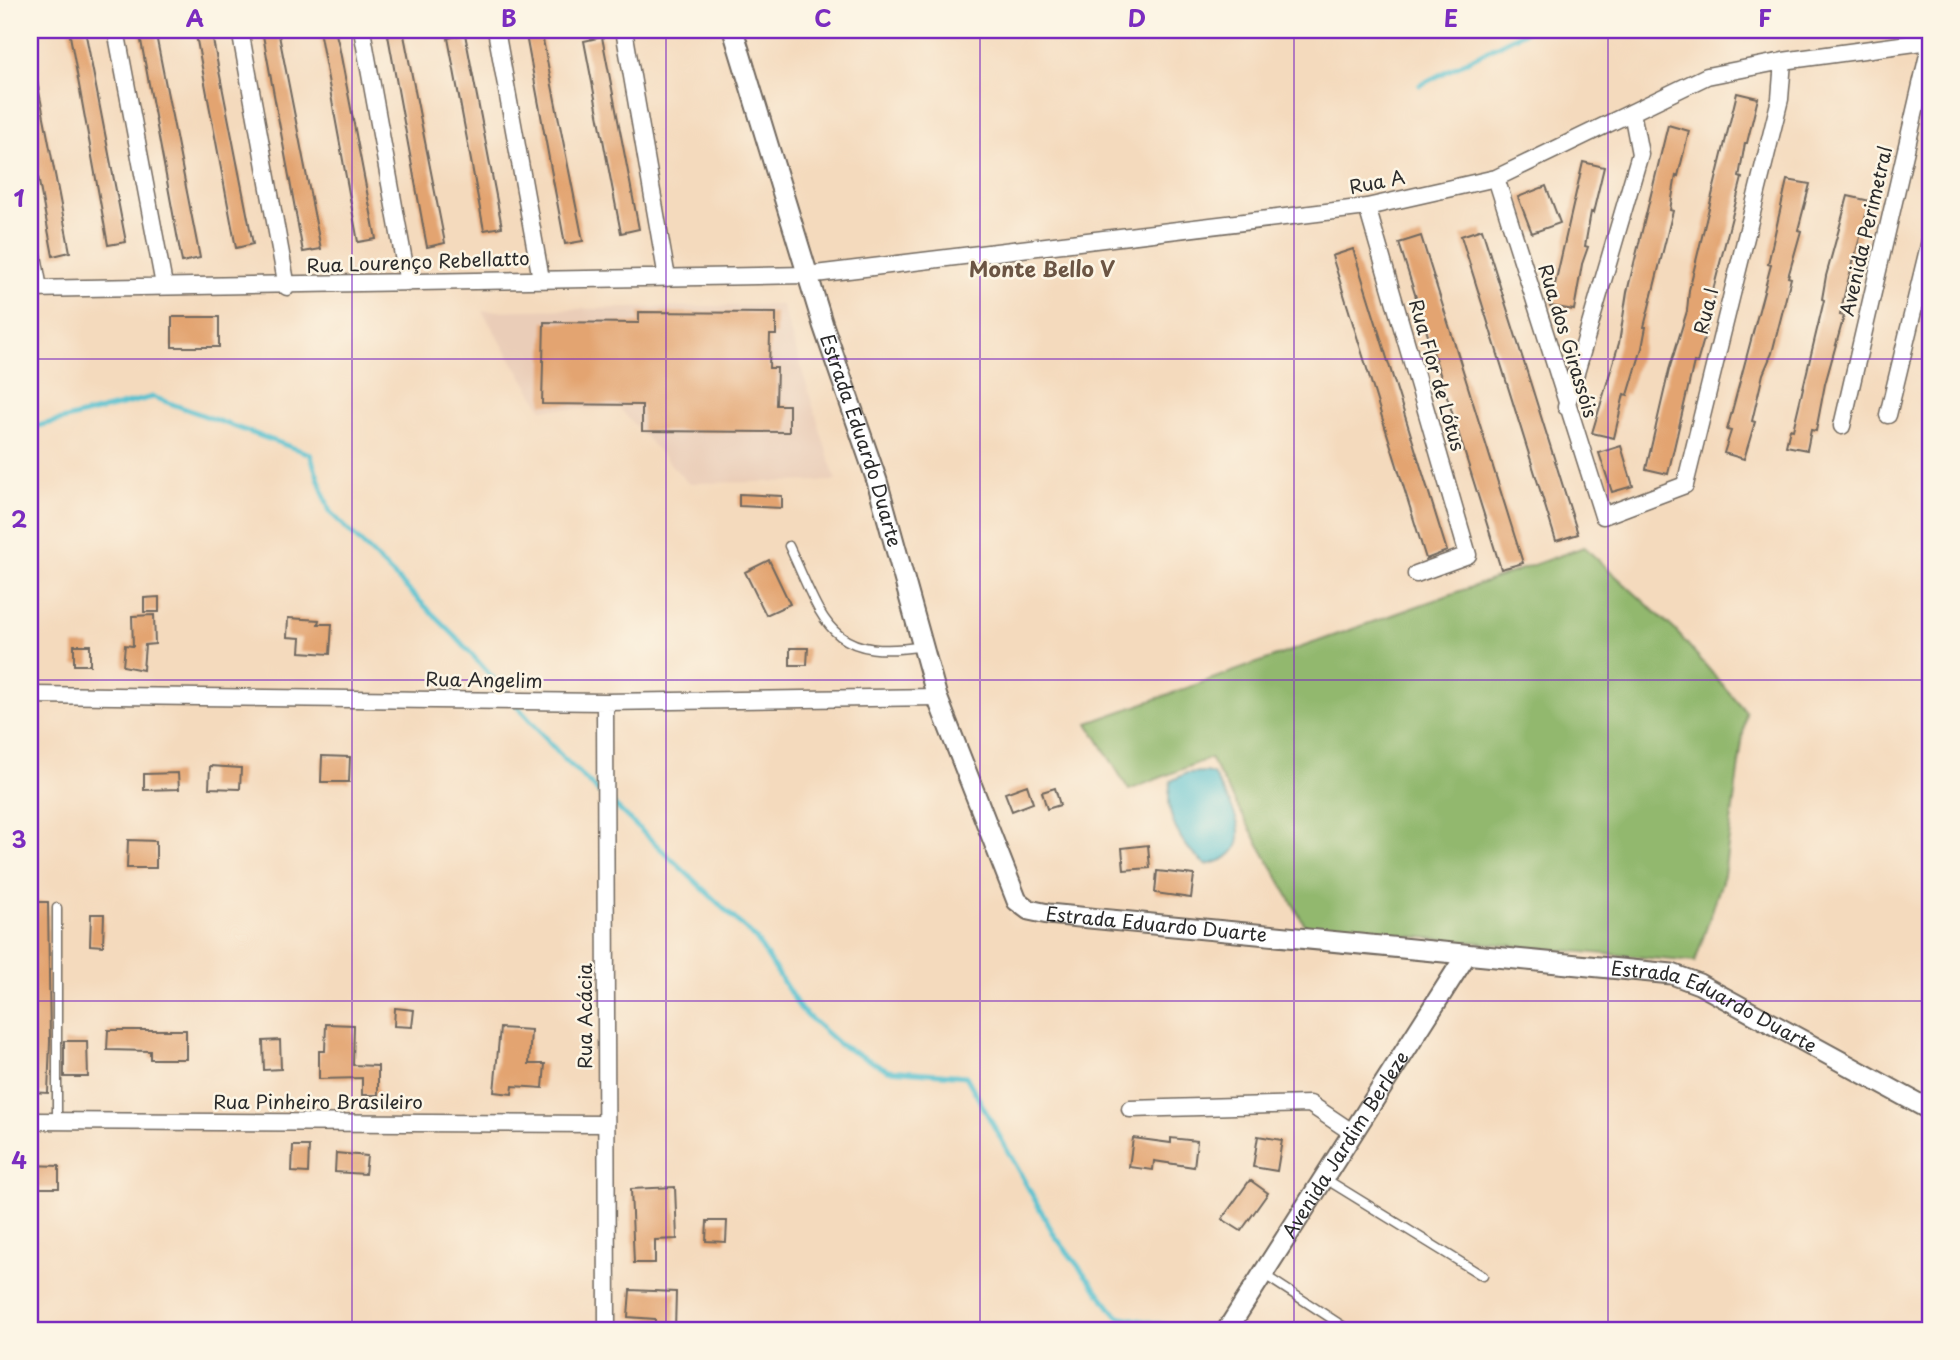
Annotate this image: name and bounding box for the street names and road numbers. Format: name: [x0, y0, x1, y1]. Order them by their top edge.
street label: Avenida Perimetral: [1832, 143, 1898, 319]
street label: Rua A: [1346, 162, 1407, 200]
street label: Rua Lourenço Rebellatto: [306, 243, 530, 279]
street label: Rua dos Girassóis: [1532, 260, 1606, 421]
street label: Rua I: [1686, 284, 1724, 337]
street label: Rua Flor de Lótus: [1403, 296, 1473, 454]
street label: Estrada Eduardo Duarte: [814, 330, 910, 550]
street label: Rua Angelim: [425, 664, 543, 694]
street label: Estrada Eduardo Duarte: [1044, 899, 1268, 948]
street label: Estrada Eduardo Duarte: [1610, 953, 1822, 1059]
street label: Rua Acácia: [570, 963, 598, 1069]
street label: Avenida Jardim Berleze: [1274, 1045, 1415, 1243]
street label: Rua Pinheiro Brasileiro: [213, 1087, 423, 1115]

